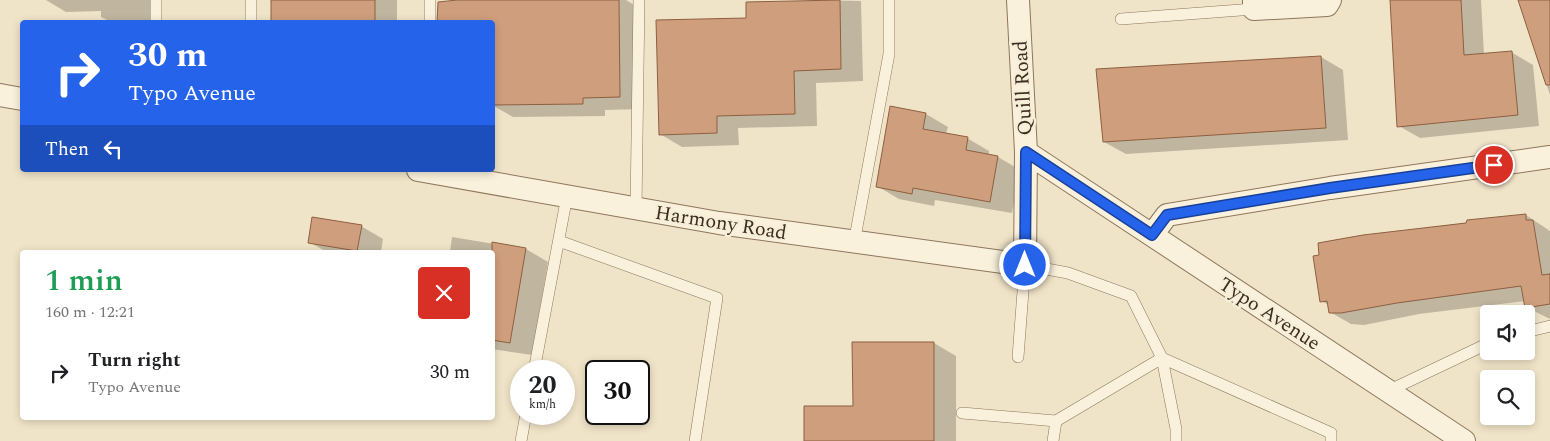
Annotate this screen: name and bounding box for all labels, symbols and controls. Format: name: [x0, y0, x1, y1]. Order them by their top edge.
text: 30 m: [128, 29, 208, 82]
street label: Quill Road: [1006, 39, 1040, 136]
icon: right: [45, 40, 110, 105]
text: Typo Avenue: [128, 77, 256, 110]
text: Then: [45, 135, 89, 164]
icon: left: [99, 135, 127, 163]
pin: [1473, 144, 1515, 186]
icon: arrive: [1480, 151, 1508, 179]
street label: Harmony Road: [653, 198, 789, 248]
position arrow: [998, 238, 1050, 290]
text: 1 min: [45, 258, 123, 304]
button: close: [418, 267, 470, 319]
street label: Typo Avenue: [1212, 270, 1326, 358]
text: 160 m · 12:21: [45, 300, 135, 324]
map controls: [1480, 305, 1535, 425]
button: sound: [1480, 305, 1535, 360]
text: Turn right: [88, 346, 181, 375]
text: 30 m: [430, 358, 470, 387]
icon: right: [45, 359, 73, 387]
speed limit sign: 30: [585, 360, 650, 425]
text: 20: [528, 367, 557, 405]
button: search: [1480, 370, 1535, 425]
text: Typo Avenue: [88, 375, 181, 399]
text: km/h: [529, 395, 556, 414]

